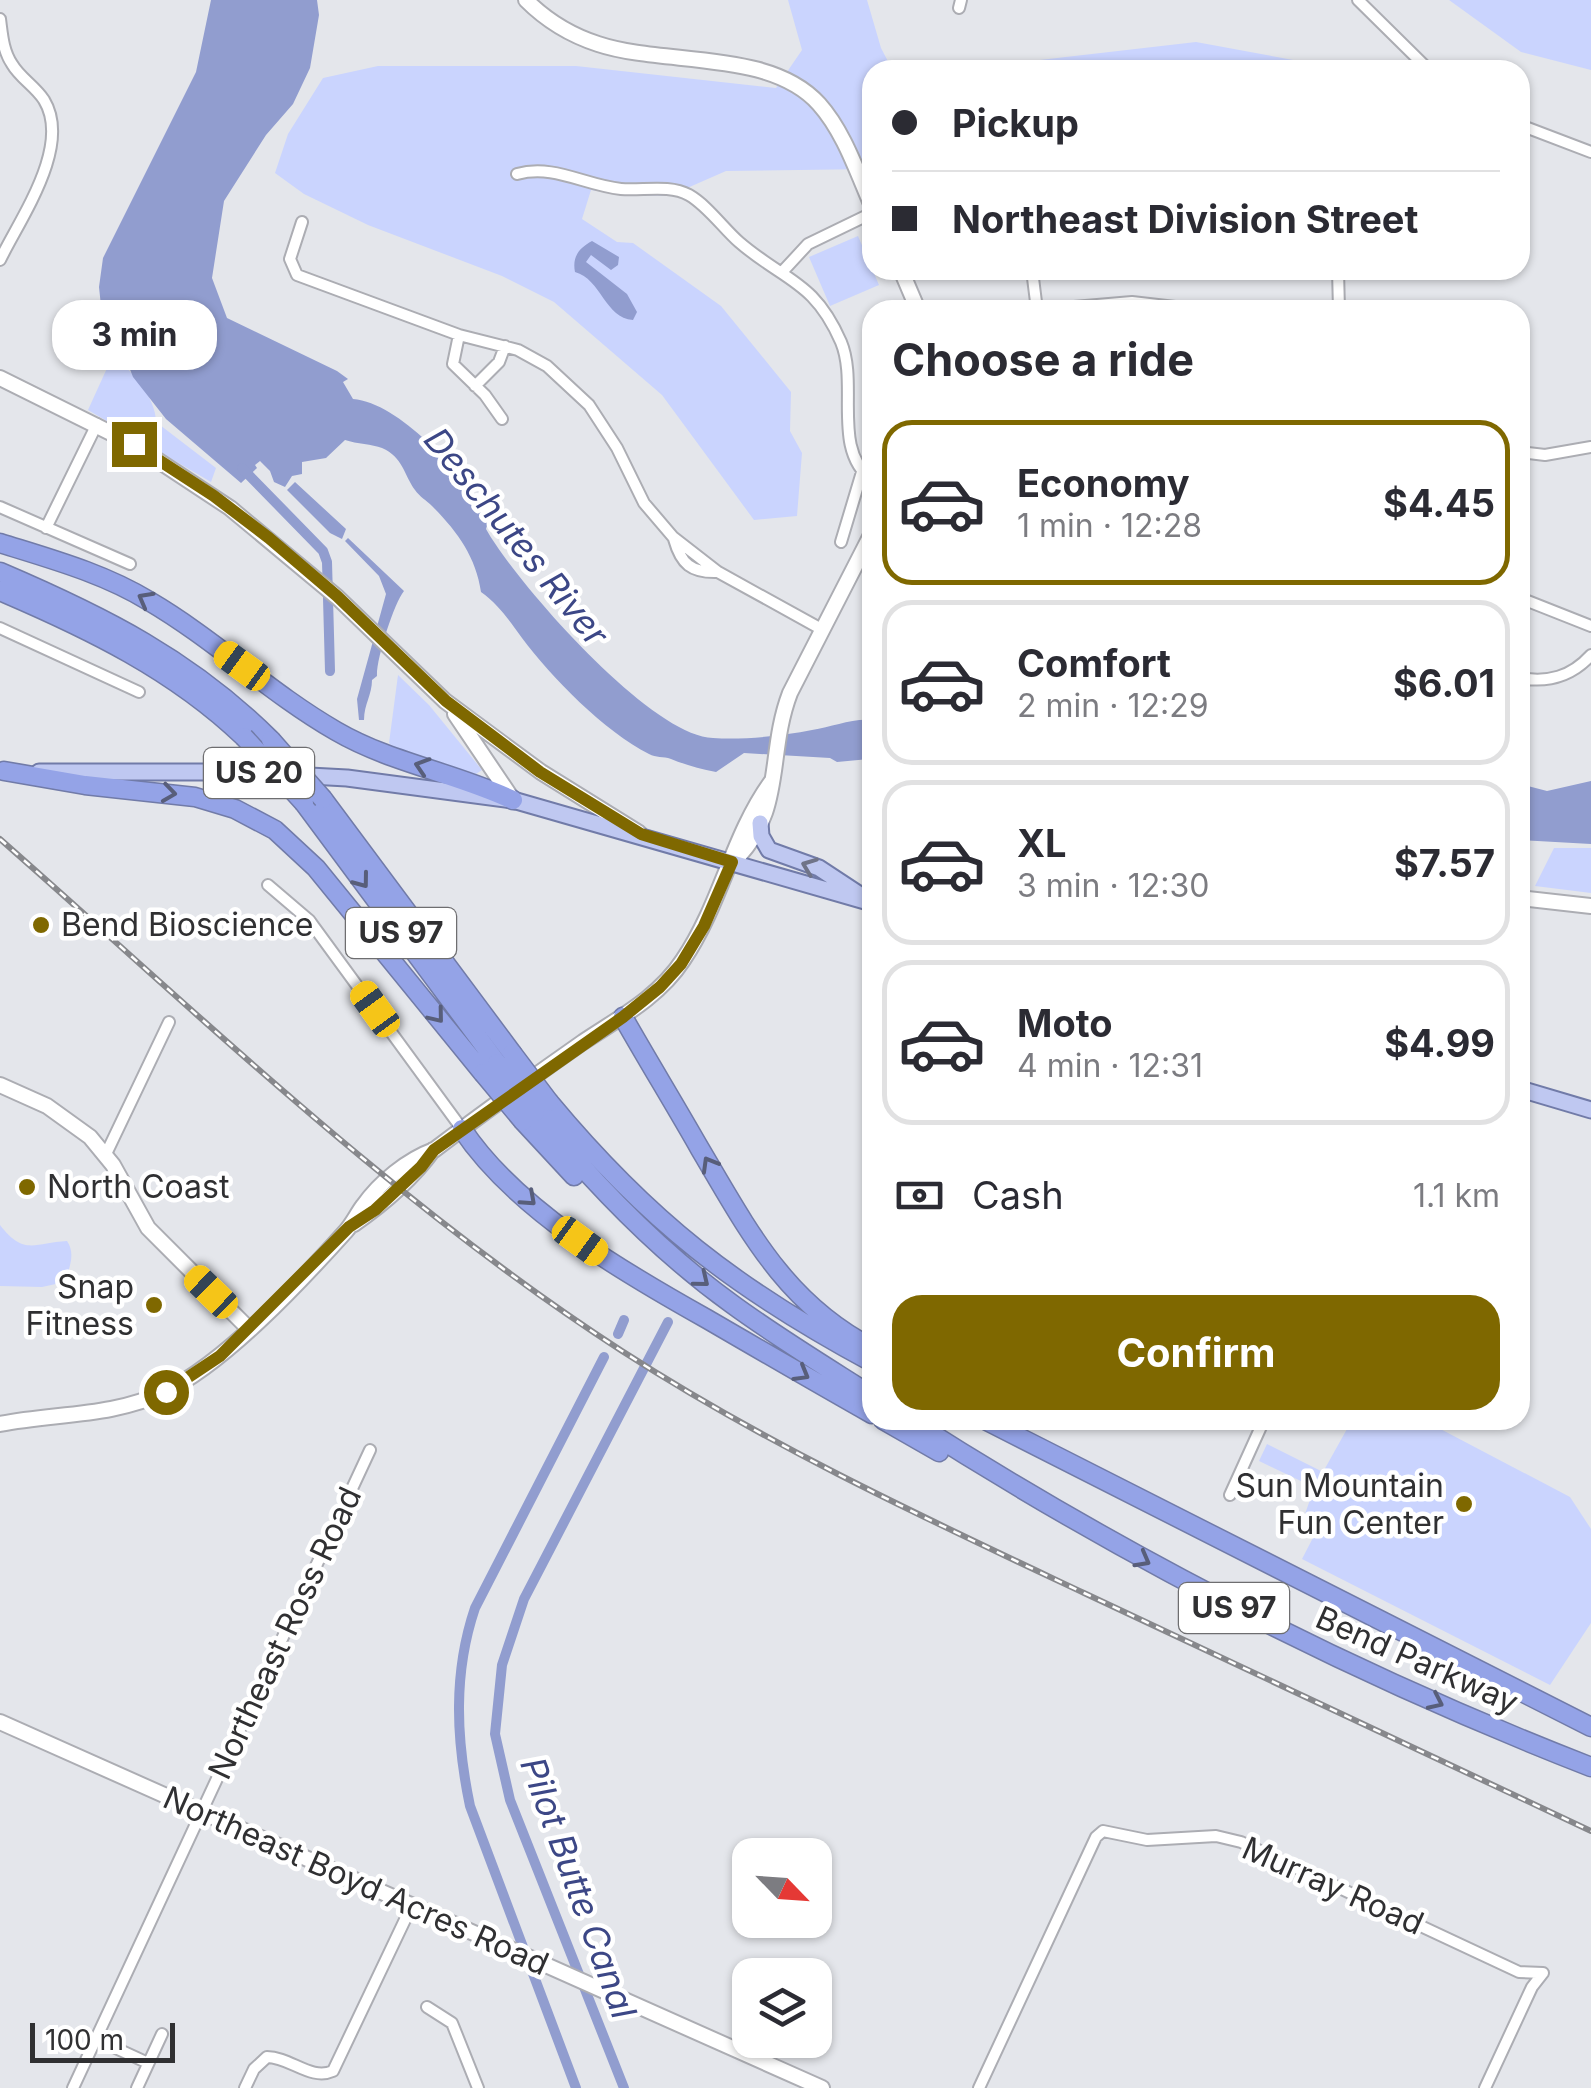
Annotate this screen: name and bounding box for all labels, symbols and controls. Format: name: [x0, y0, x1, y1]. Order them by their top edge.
text: Pickup: [952, 100, 1079, 146]
text: Northeast Division Street: [952, 196, 1418, 242]
callout: 3 min: [52, 299, 216, 369]
text: 3 min: [91, 315, 178, 354]
text: Choose a ride: [892, 332, 1194, 387]
water label: Deschutes River: [416, 419, 618, 654]
route end: [112, 422, 157, 467]
icon: car: [897, 458, 987, 548]
text: Economy: [1017, 460, 1190, 506]
text: $4.45: [1383, 480, 1495, 526]
text: 1 min · 12:28: [1017, 506, 1202, 545]
one-way arrow: [138, 592, 156, 612]
car: [209, 636, 275, 696]
icon: car: [897, 638, 987, 728]
text: Comfort: [1017, 640, 1171, 686]
text: $6.01: [1393, 660, 1495, 706]
text: 2 min · 12:29: [1017, 686, 1209, 725]
road number: US 20: [204, 748, 314, 798]
one-way arrow: [414, 757, 431, 777]
one-way arrow: [161, 782, 178, 803]
icon: car: [897, 818, 987, 908]
text: XL: [1017, 820, 1067, 866]
text: $7.57: [1394, 840, 1495, 886]
one-way arrow: [801, 858, 819, 878]
text: 3 min · 12:30: [1017, 866, 1209, 905]
one-way arrow: [351, 870, 368, 888]
place label: Bend Bioscience: [61, 905, 313, 944]
road number: US 97: [346, 908, 456, 958]
marker: Bend Bioscience: [30, 914, 52, 936]
car: [345, 976, 405, 1042]
icon: car: [897, 998, 987, 1088]
text: Moto: [1017, 1000, 1113, 1046]
one-way arrow: [425, 1005, 443, 1023]
text: $4.99: [1384, 1020, 1495, 1066]
text: 4 min · 12:31: [1017, 1046, 1203, 1085]
one-way arrow: [702, 1157, 721, 1175]
place label: North Coast: [47, 1167, 229, 1206]
icon: cash: [892, 1168, 947, 1223]
text: Cash: [972, 1172, 1064, 1218]
marker: North Coast: [16, 1176, 38, 1198]
text: 1.1 km: [1413, 1176, 1500, 1215]
one-way arrow: [517, 1187, 536, 1205]
car: [547, 1211, 613, 1271]
car: [179, 1260, 243, 1324]
place label: Snap Fitness: [26, 1267, 134, 1343]
one-way arrow: [690, 1268, 708, 1286]
marker: Snap Fitness: [143, 1294, 165, 1316]
button: Confirm: [892, 1295, 1500, 1410]
one-way arrow: [791, 1361, 809, 1381]
route start: [144, 1370, 189, 1415]
place label: Sun Mountain Fun Center: [1235, 1466, 1444, 1542]
street label: Northeast Ross Road: [200, 1481, 369, 1785]
marker: Sun Mountain Fun Center: [1453, 1493, 1475, 1515]
one-way arrow: [1133, 1548, 1151, 1568]
road number: US 97: [1179, 1583, 1289, 1633]
street label: Bend Parkway: [1310, 1598, 1524, 1722]
one-way arrow: [1425, 1690, 1443, 1710]
water label: Pilot Butte Canal: [512, 1751, 646, 2024]
street label: Northeast Boyd Acres Road: [158, 1778, 555, 1983]
street label: Murray Road: [1237, 1828, 1430, 1943]
north arrow: [732, 1838, 832, 1938]
map controls: [732, 1838, 832, 2058]
button: layers: [732, 1958, 832, 2058]
scale bar: [30, 2018, 175, 2062]
text: 100 m: [45, 2023, 124, 2057]

